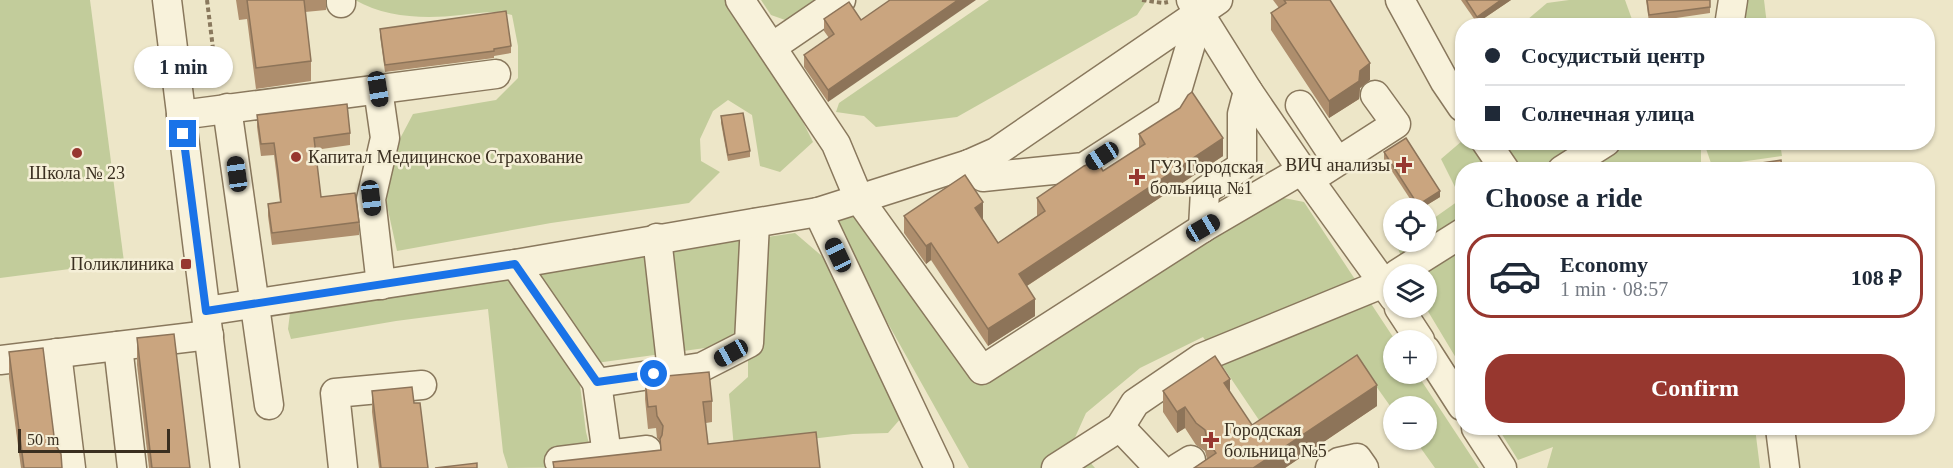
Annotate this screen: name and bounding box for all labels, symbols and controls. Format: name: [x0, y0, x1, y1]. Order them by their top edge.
text: Сосудистый центр: [1521, 43, 1705, 68]
callout: 1 min: [134, 47, 232, 89]
text: 1 min: [159, 56, 208, 78]
car: [366, 70, 390, 108]
text: Солнечная улица: [1521, 101, 1694, 126]
route end: [169, 120, 196, 147]
car: [1082, 139, 1122, 173]
marker: Школа № 23: [70, 146, 84, 160]
place label: Капитал Медицинское Страхование: [308, 147, 583, 167]
marker: Капитал Медицинское Страхование: [289, 150, 303, 164]
car: [226, 155, 248, 193]
place label: ВИЧ анализы: [1285, 155, 1390, 175]
marker: ВИЧ анализы: [1395, 156, 1413, 174]
place label: ГУЗ Городская больница №1: [1150, 157, 1264, 198]
place label: Школа № 23: [29, 163, 125, 183]
marker: ГУЗ Городская больница №1: [1128, 168, 1146, 186]
car: [360, 179, 382, 217]
text: Choose a ride: [1485, 183, 1643, 213]
map controls: [1383, 198, 1437, 450]
button: locate: [1383, 198, 1437, 252]
car: [1183, 211, 1223, 245]
car: [822, 235, 854, 275]
icon: car: [1488, 249, 1542, 303]
text: Economy: [1560, 252, 1648, 277]
place label: Поликлиника: [71, 254, 174, 274]
marker: Поликлиника: [179, 257, 193, 271]
button: layers: [1383, 264, 1437, 318]
text: 108 ₽: [1851, 265, 1902, 290]
text: 1 min · 08:57: [1560, 278, 1668, 300]
button: +: [1383, 330, 1437, 384]
car: [711, 336, 751, 370]
button: Confirm: [1485, 354, 1905, 423]
route start: [640, 360, 667, 387]
button: −: [1383, 396, 1437, 450]
place label: Городская больница №5: [1224, 420, 1327, 461]
scale bar: [18, 426, 170, 454]
text: 50 m: [27, 431, 59, 448]
marker: Городская больница №5: [1202, 431, 1220, 449]

